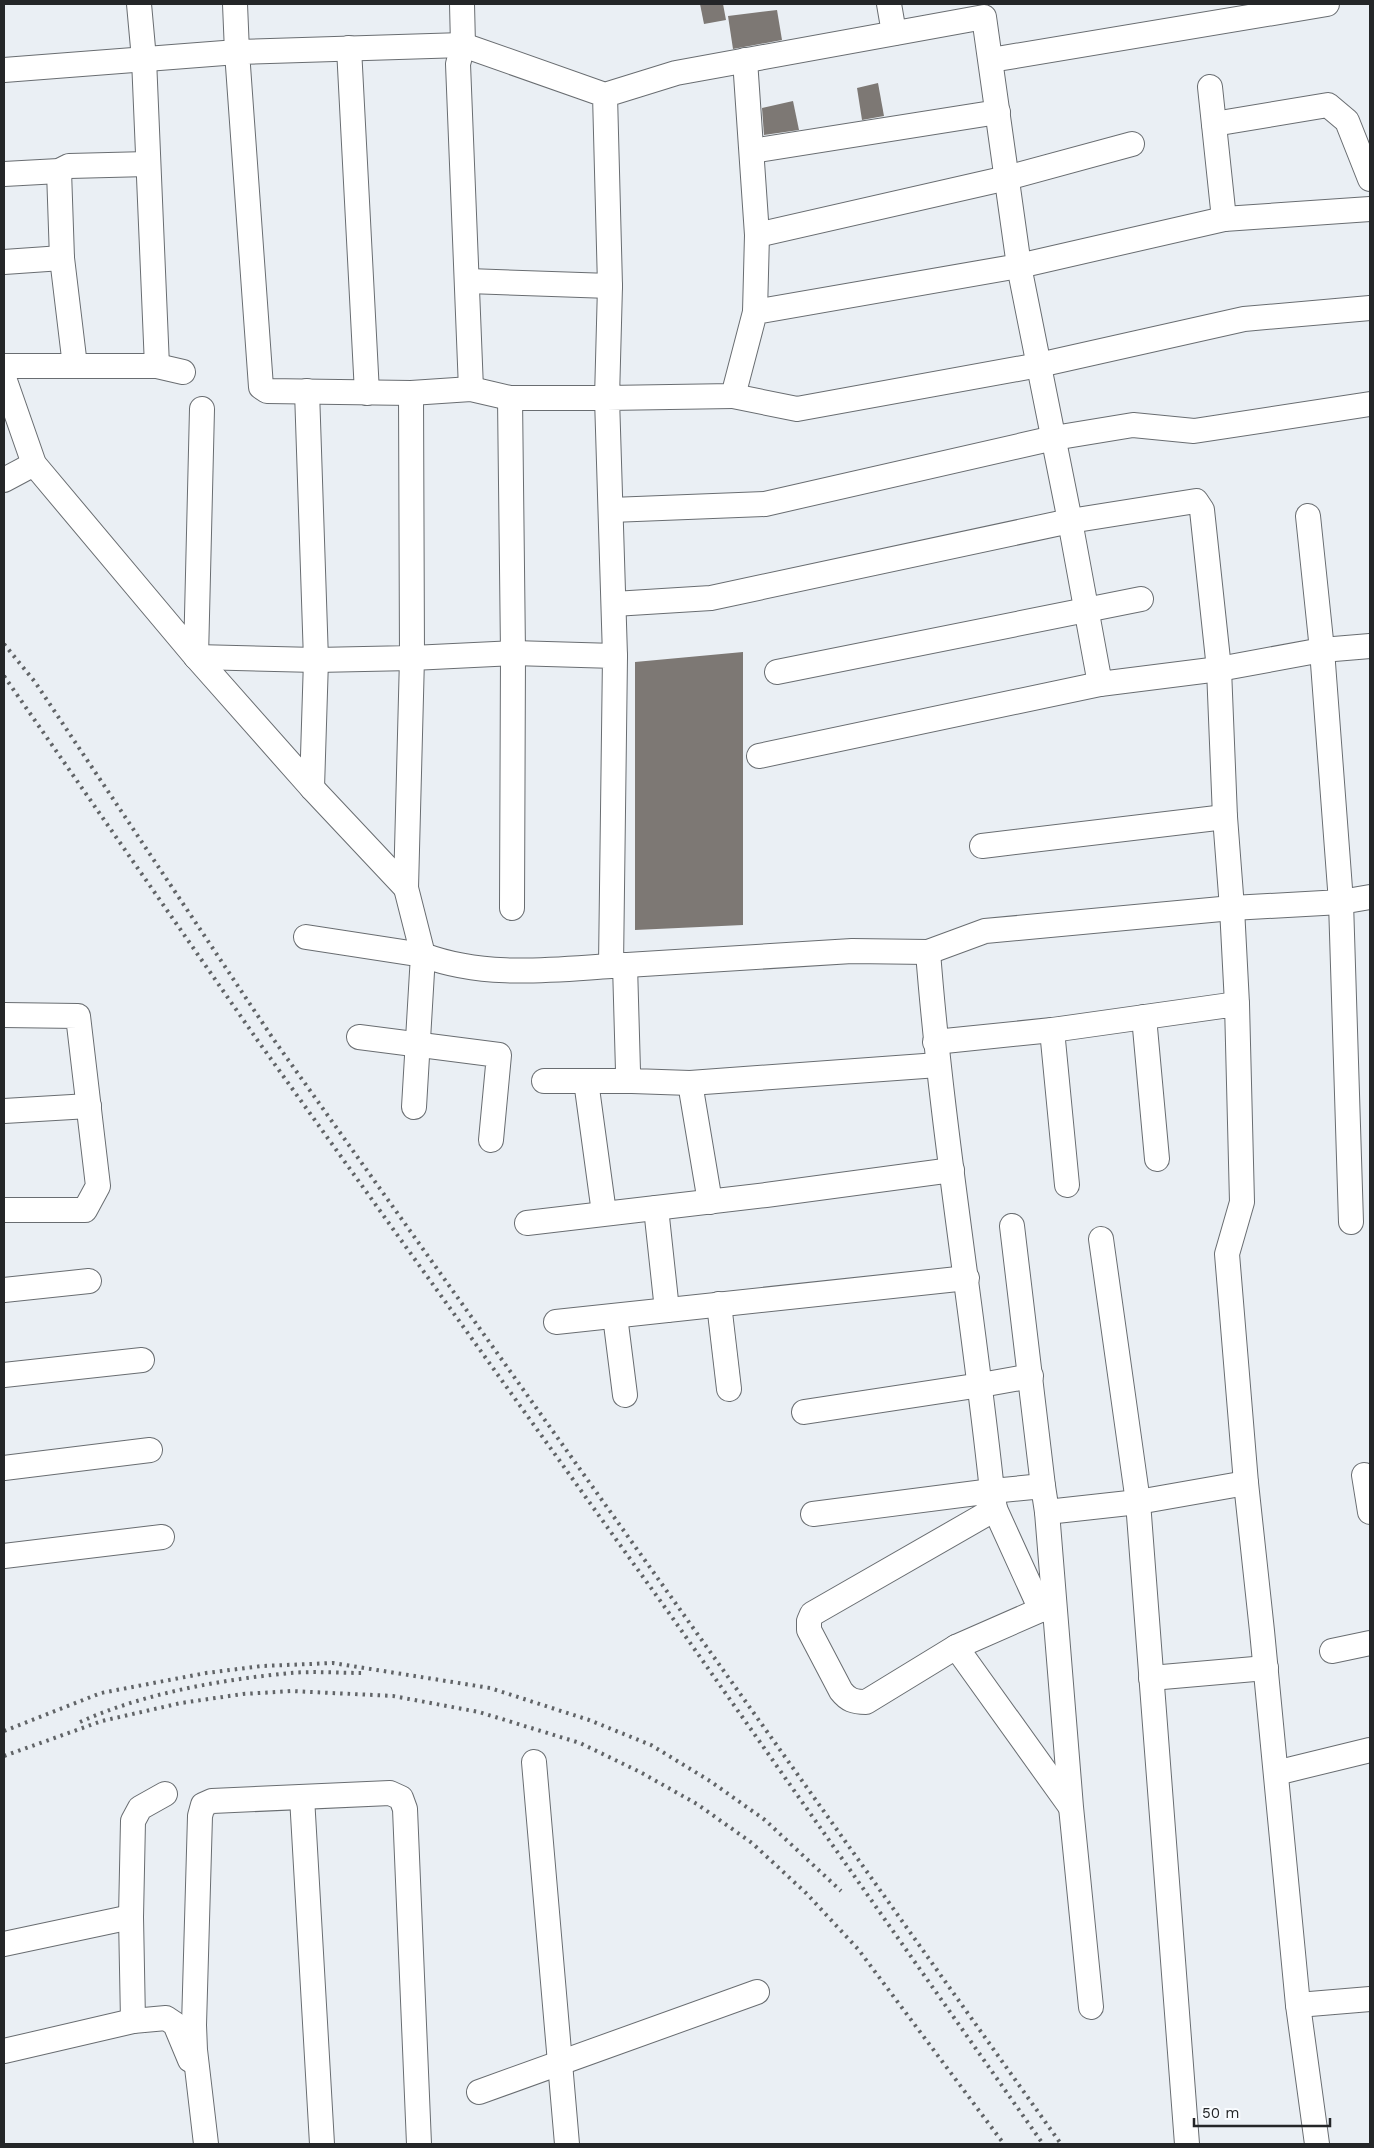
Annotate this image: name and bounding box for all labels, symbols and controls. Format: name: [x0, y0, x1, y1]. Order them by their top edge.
scale bar: [1194, 2096, 1330, 2128]
text: 50 m: [1202, 2104, 1239, 2122]

